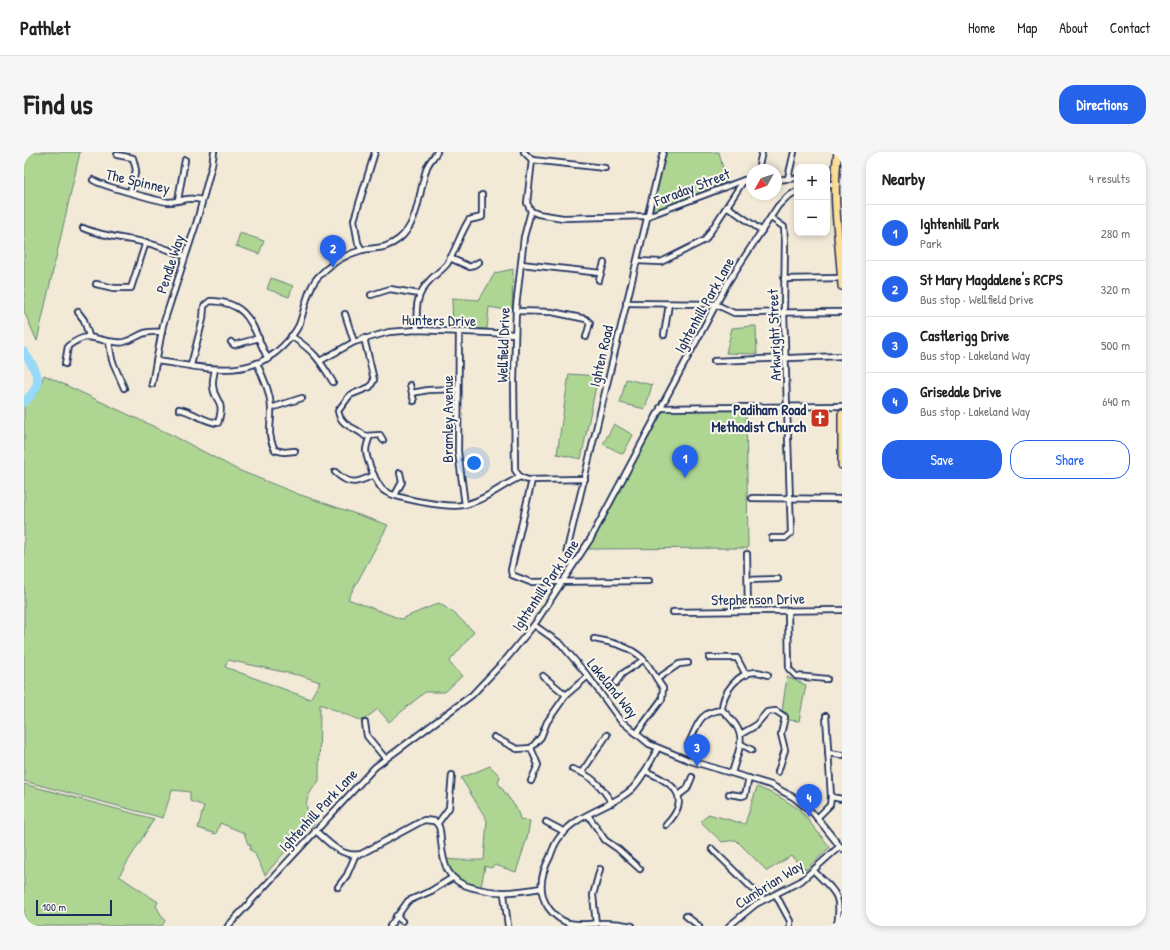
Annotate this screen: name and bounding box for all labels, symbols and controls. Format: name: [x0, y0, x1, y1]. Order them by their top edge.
text: Pathlet: [20, 15, 70, 41]
text: Home: [968, 18, 995, 37]
text: Map: [1017, 18, 1037, 37]
text: About: [1059, 18, 1088, 37]
text: Contact: [1110, 18, 1150, 37]
text: Find us: [24, 85, 93, 123]
button: Directions: [1059, 85, 1146, 124]
street label: The Spinney: [104, 163, 172, 199]
street label: Faraday Street: [650, 163, 734, 211]
north arrow: [746, 164, 782, 200]
map controls: [794, 164, 830, 236]
button: +: [794, 164, 830, 200]
text: Nearby: [882, 167, 925, 190]
text: 4 results: [1089, 169, 1130, 187]
button: −: [794, 200, 830, 236]
text: Ightenhill Park: [920, 213, 999, 234]
text: 1: [893, 224, 897, 242]
text: 280 m: [1101, 224, 1130, 242]
street label: Pendle Way: [151, 232, 189, 296]
text: Park: [920, 234, 942, 252]
pin: 2: [320, 235, 346, 268]
street label: Ightenhill Park Lane: [669, 253, 739, 357]
text: St Mary Magdalene's RCPS: [920, 269, 1063, 290]
text: 2: [892, 280, 898, 298]
text: 320 m: [1100, 280, 1130, 298]
street label: Arkwright Street: [762, 288, 786, 381]
text: Bus stop · Wellfield Drive: [920, 290, 1034, 308]
street label: Wellfield Drive: [491, 307, 515, 383]
street label: Hunters Drive: [402, 309, 476, 331]
street label: Ighten Road: [584, 323, 618, 389]
text: Castlerigg Drive: [920, 325, 1009, 346]
text: 3: [892, 336, 898, 354]
text: 500 m: [1101, 336, 1130, 354]
text: Bus stop · Lakeland Way: [920, 346, 1030, 364]
street label: Bramley Avenue: [437, 375, 458, 463]
text: Grisedale Drive: [920, 381, 1001, 402]
text: 4: [893, 392, 897, 410]
text: 640 m: [1102, 392, 1130, 410]
place label: Padiham Road Methodist Church: [712, 399, 807, 437]
text: Bus stop · Lakeland Way: [920, 402, 1030, 420]
church icon: Padiham Road Methodist Church: [809, 407, 831, 429]
button: Save: [882, 440, 1002, 479]
button: Share: [1010, 440, 1130, 479]
pin: 1: [672, 445, 698, 478]
your location: [464, 453, 484, 473]
street label: Ightenhill Park Lane: [506, 535, 584, 635]
street label: Stephenson Drive: [711, 588, 805, 610]
street label: Lakeland Way: [582, 654, 644, 722]
pin: 3: [684, 734, 710, 767]
street label: Ightenhill Park Lane: [274, 764, 362, 856]
pin: 4: [796, 784, 822, 817]
street label: Cumbrian Way: [731, 855, 807, 913]
scale bar: [36, 898, 112, 917]
text: 100 m: [42, 900, 66, 914]

